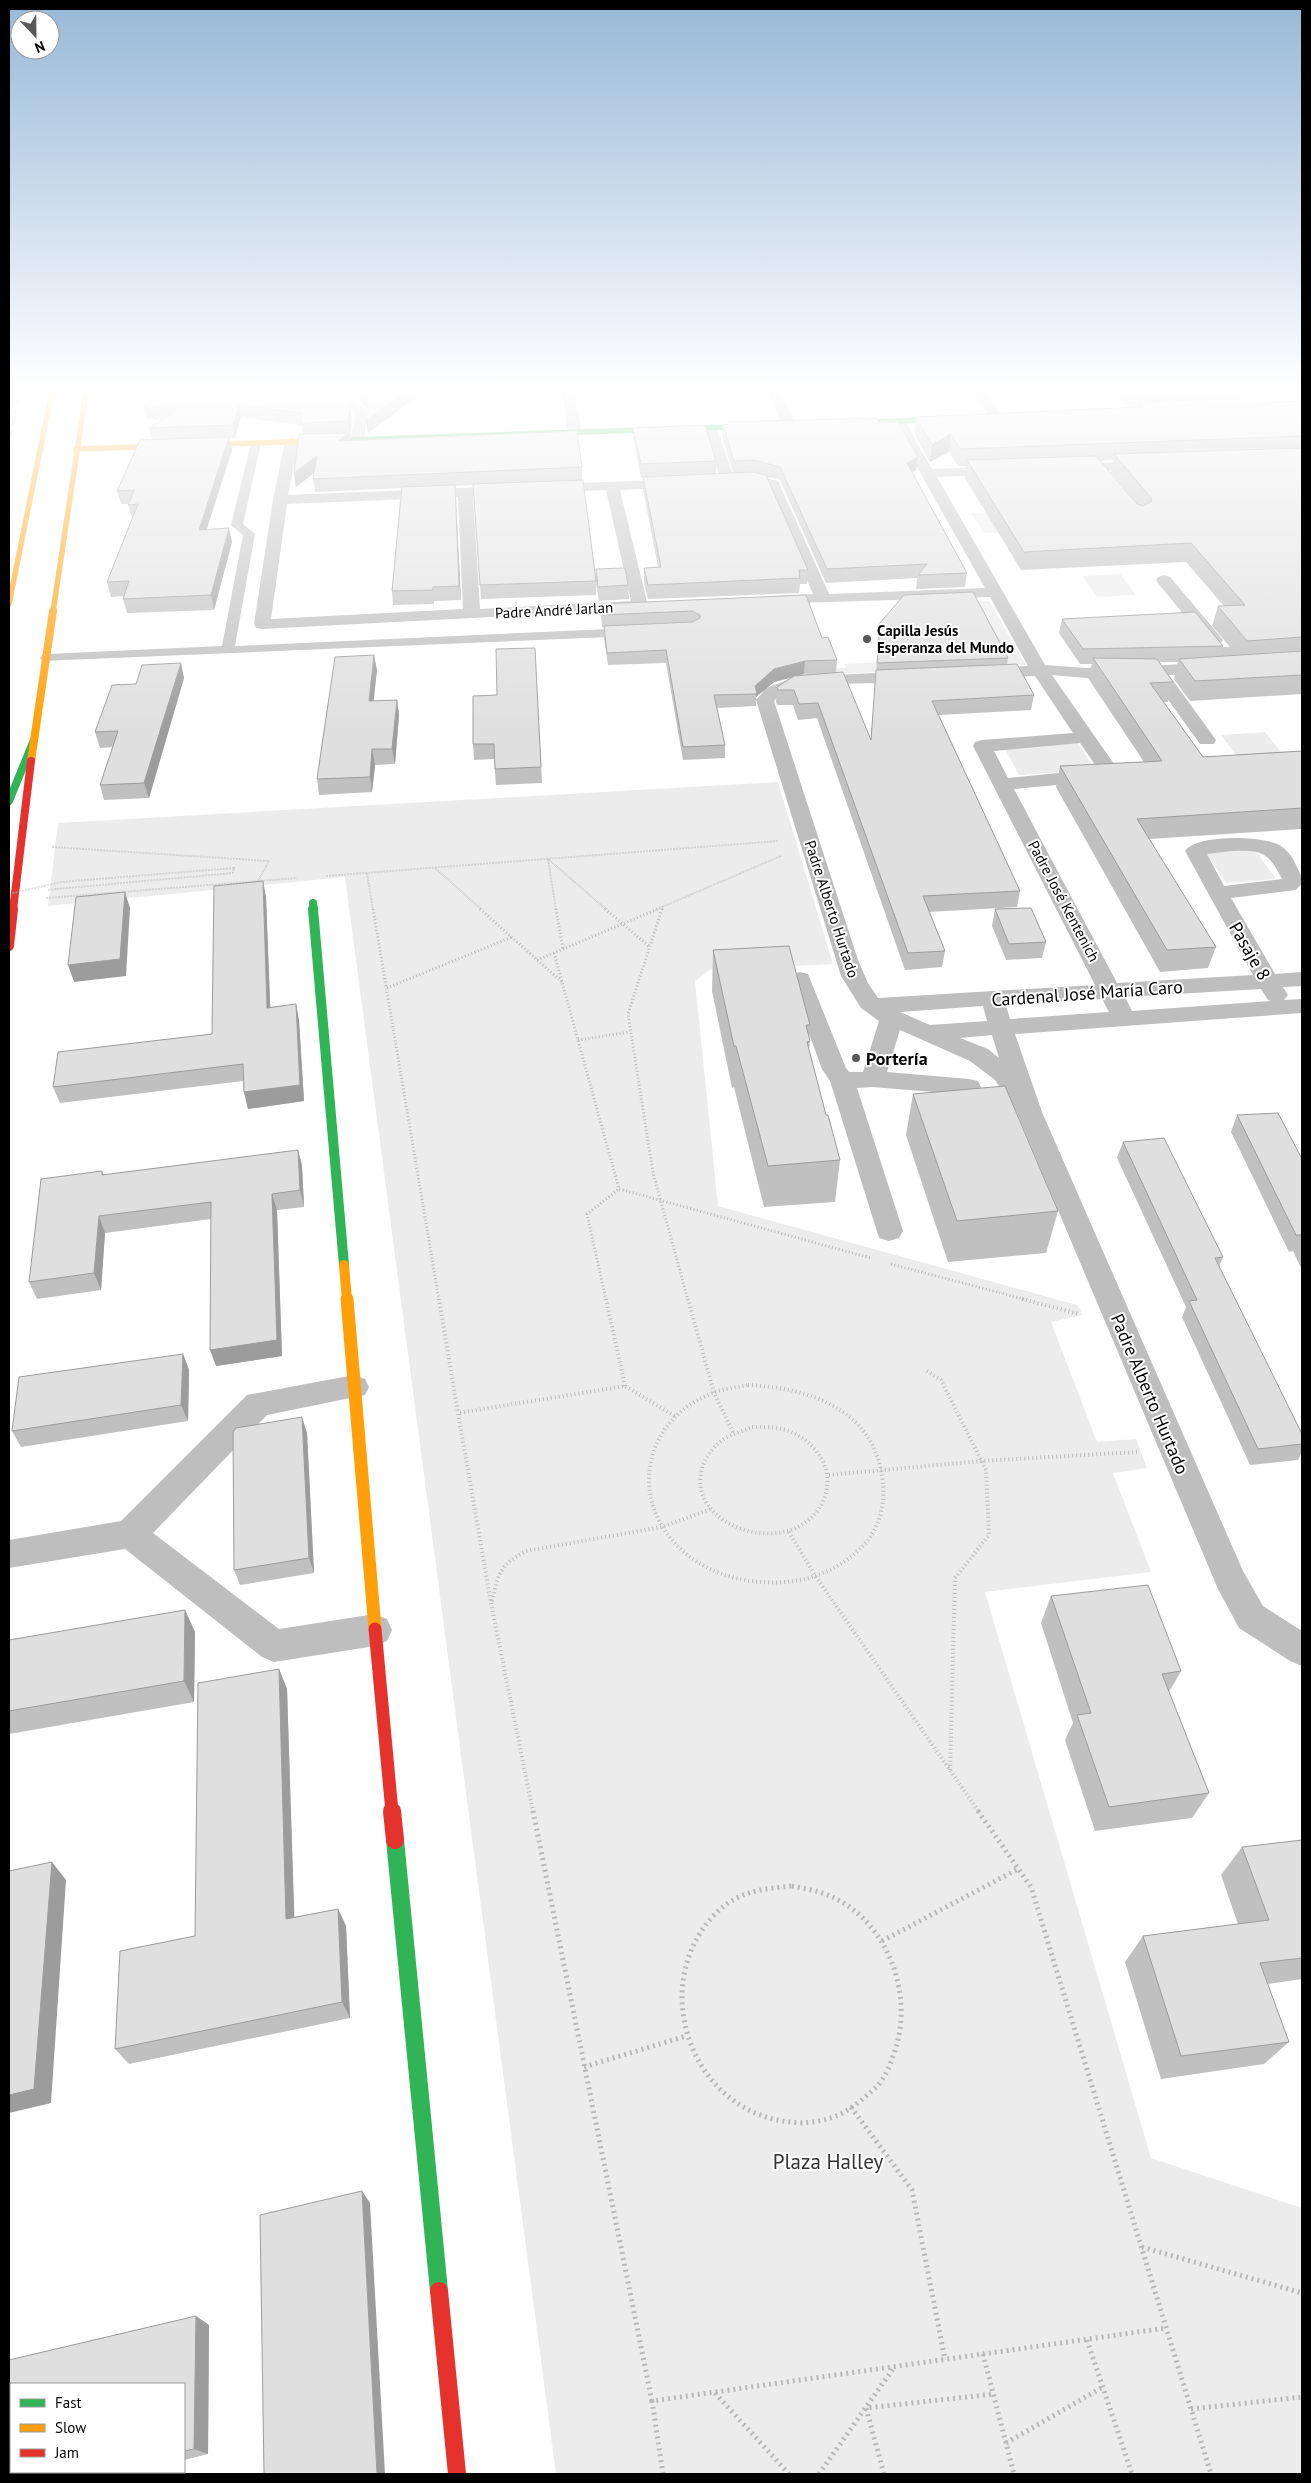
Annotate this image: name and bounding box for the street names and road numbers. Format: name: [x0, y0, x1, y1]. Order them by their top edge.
street label: Padre André Jarlan: [494, 597, 614, 623]
street label: Padre José Kentenich: [1024, 837, 1104, 965]
street label: Padre Alberto Hurtado: [801, 838, 863, 980]
street label: Pasaje 8: [1224, 918, 1276, 984]
street label: Cardenal José María Caro: [991, 975, 1183, 1011]
street label: Padre Alberto Hurtado: [1106, 1310, 1194, 1478]

